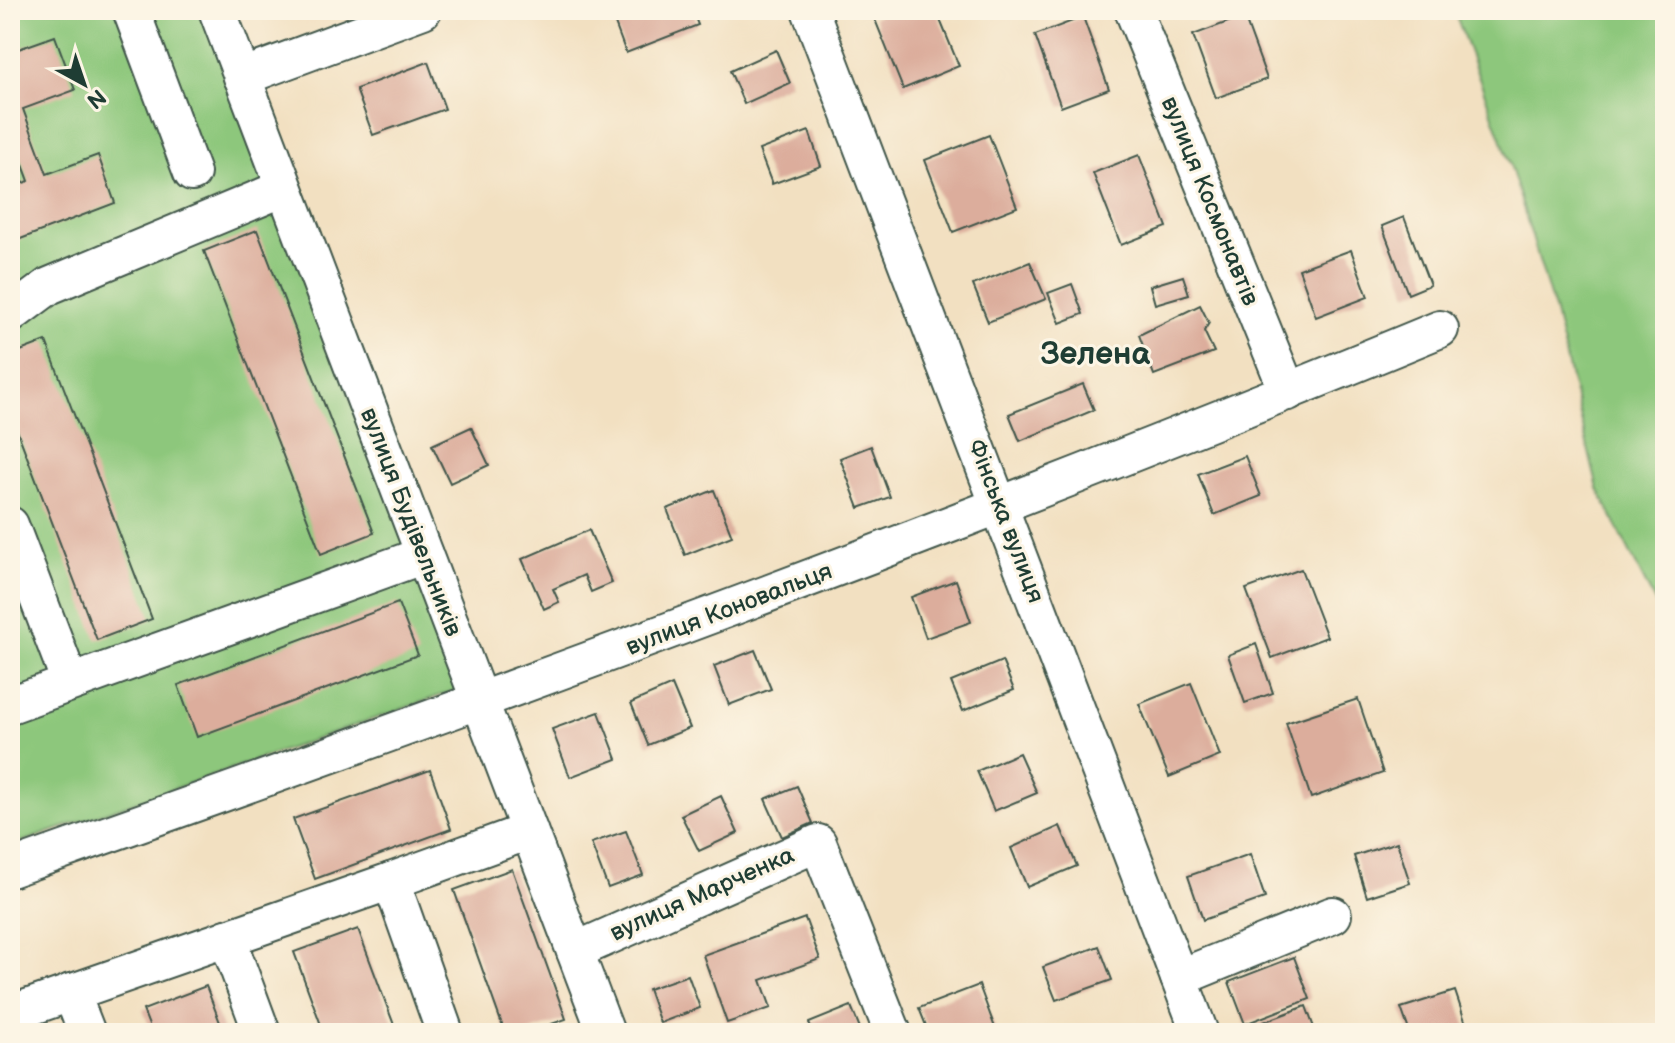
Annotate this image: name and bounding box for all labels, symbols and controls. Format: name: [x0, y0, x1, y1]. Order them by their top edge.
north arrow: [44, 44, 124, 124]
text: N: [81, 83, 111, 114]
street label: вулиця Космонавтів: [1155, 92, 1265, 310]
district label: Зелена: [1040, 335, 1150, 374]
street label: вулиця Будівельників: [354, 404, 468, 641]
street label: Фінська вулиця: [961, 435, 1051, 607]
street label: вулиця Коновальця: [622, 556, 836, 662]
street label: вулиця Марченка: [606, 840, 798, 948]

